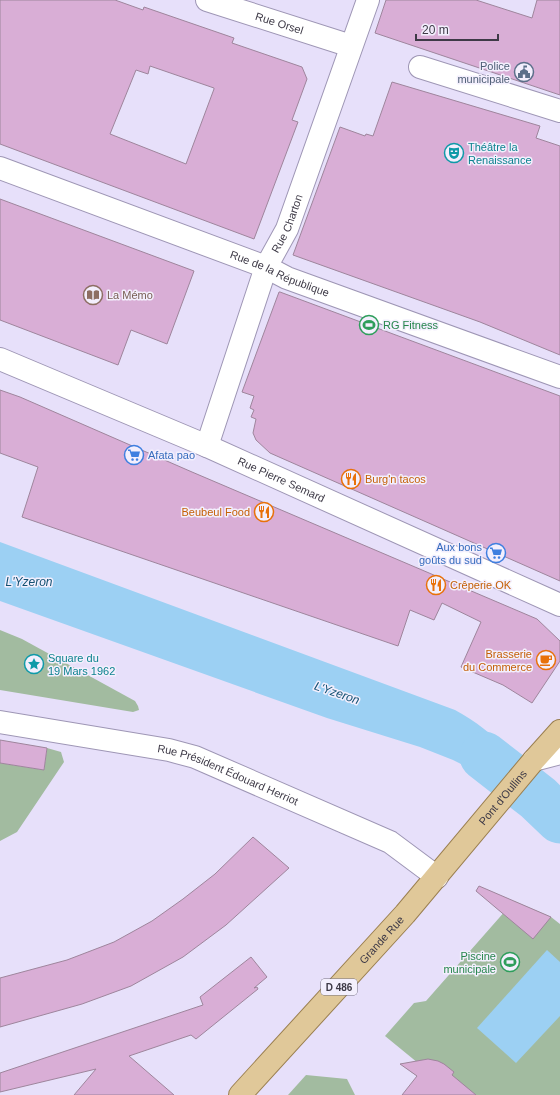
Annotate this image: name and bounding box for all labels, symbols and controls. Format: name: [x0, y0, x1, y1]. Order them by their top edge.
street label: Rue Orsel: [254, 10, 305, 36]
scale bar: [416, 16, 498, 42]
text: 20 m: [422, 23, 449, 37]
place label: Police municipale: [457, 60, 510, 85]
public building icon: Police municipale: [513, 61, 535, 83]
place label: Théâtre la Renaissance: [468, 141, 532, 166]
theatre icon: Théâtre la Renaissance: [443, 142, 465, 164]
street label: Rue Charton: [269, 193, 305, 255]
street label: Rue de la République: [228, 248, 331, 299]
library icon: La Mémo: [82, 284, 104, 306]
place label: La Mémo: [107, 289, 153, 301]
sports icon: RG Fitness: [358, 314, 380, 336]
place label: RG Fitness: [383, 319, 439, 331]
supermarket icon: Afata pao: [123, 444, 145, 466]
place label: Afata pao: [148, 449, 195, 461]
street label: Rue Pierre Semard: [236, 455, 327, 504]
restaurant icon: Burg'n tacos: [340, 468, 362, 490]
place label: Burg'n tacos: [365, 473, 426, 485]
restaurant icon: Beubeul Food: [253, 501, 275, 523]
place label: Beubeul Food: [182, 506, 250, 518]
place label: Aux bons goûts du sud: [419, 541, 482, 566]
supermarket icon: Aux bons goûts du sud: [485, 542, 507, 564]
restaurant icon: Crêperie OK: [425, 574, 447, 596]
water label: L'Yzeron: [6, 575, 53, 589]
place label: Crêperie OK: [450, 579, 512, 591]
place label: Brasserie du Commerce: [463, 648, 532, 673]
cafe icon: Brasserie du Commerce: [535, 649, 557, 671]
place label: Square du 19 Mars 1962: [48, 652, 115, 677]
place icon: Square du 19 Mars 1962: [23, 653, 45, 675]
water label: L'Yzeron: [313, 679, 362, 707]
street label: Rue Président Édouard Herriot: [157, 742, 300, 807]
street label: Pont d'Oullins: [476, 767, 529, 827]
street label: Grande Rue: [357, 914, 406, 966]
place label: Piscine municipale: [443, 950, 496, 975]
sports icon: Piscine municipale: [499, 951, 521, 973]
road number: D 486: [321, 979, 357, 995]

